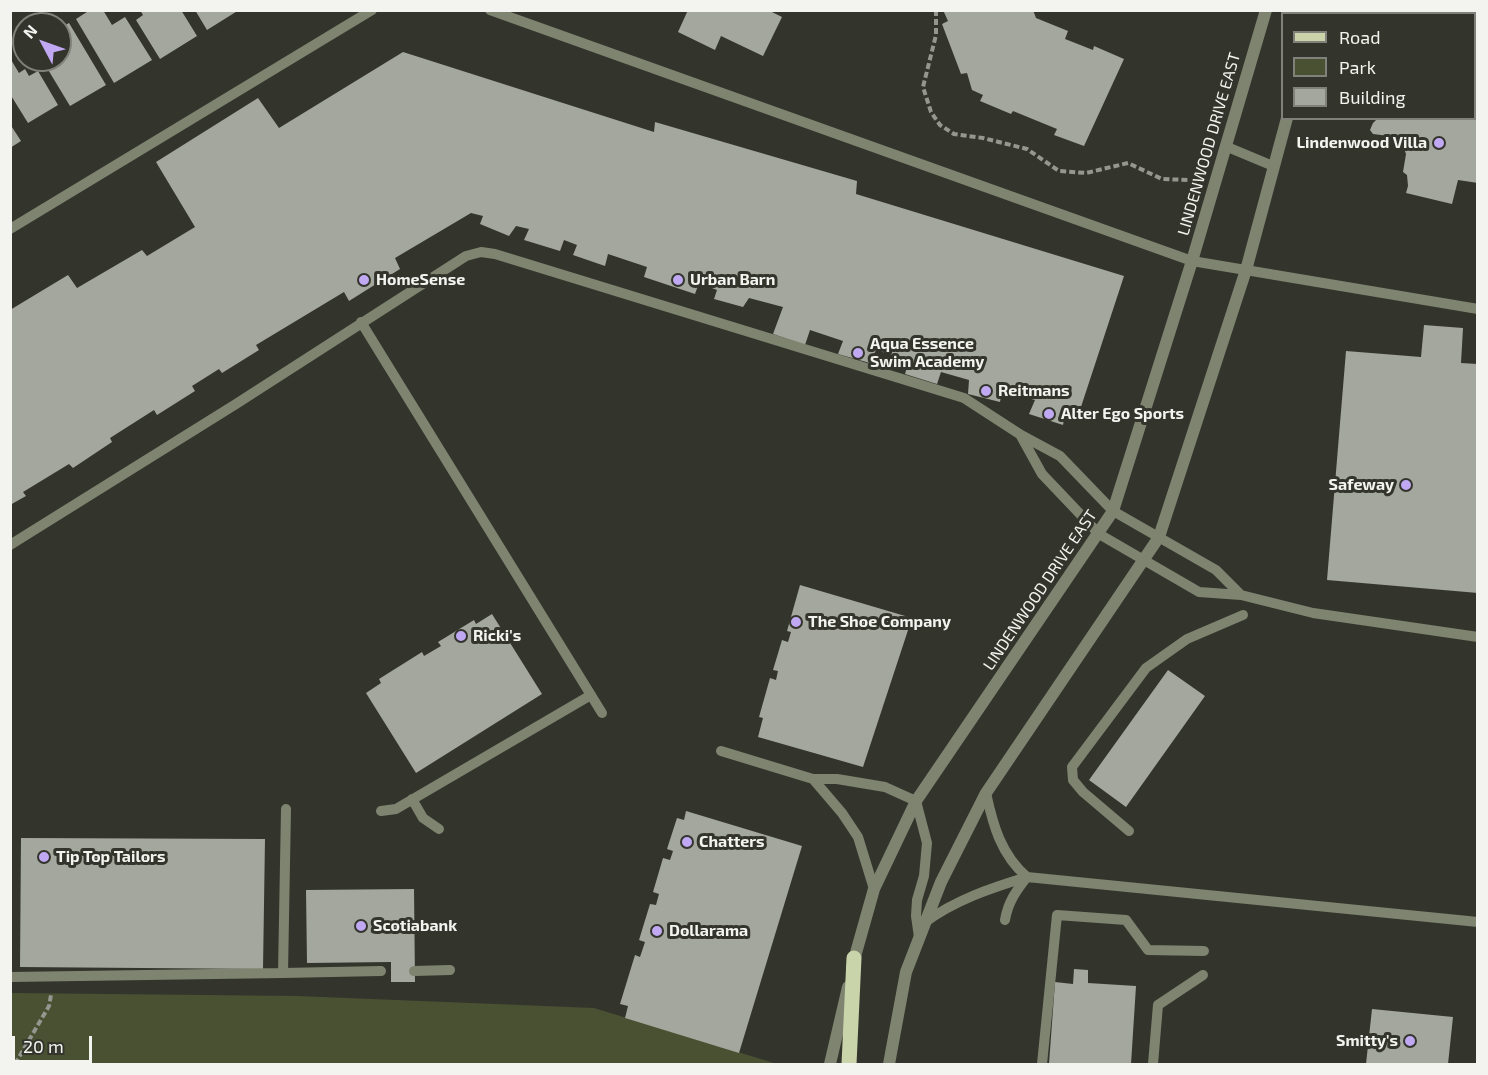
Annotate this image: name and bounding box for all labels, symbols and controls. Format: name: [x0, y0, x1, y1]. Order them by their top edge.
north arrow: [12, 12, 72, 72]
legend: [1281, 12, 1476, 120]
text: N: [19, 21, 41, 42]
text: Road: [1339, 26, 1380, 48]
street label: LINDENWOOD DRIVE EAST: [1174, 50, 1244, 238]
text: Park: [1339, 56, 1376, 78]
text: Building: [1339, 86, 1406, 108]
place label: Lindenwood Villa: [1297, 133, 1427, 153]
marker: Lindenwood Villa: [1432, 136, 1446, 150]
place label: HomeSense: [376, 270, 465, 290]
place label: Urban Barn: [690, 270, 775, 290]
marker: HomeSense: [357, 273, 371, 287]
marker: Urban Barn: [671, 273, 685, 287]
place label: Aqua Essence Swim Academy: [870, 334, 984, 372]
marker: Aqua Essence Swim Academy: [851, 346, 865, 360]
place label: Reitmans: [998, 381, 1070, 401]
marker: Reitmans: [979, 384, 993, 398]
place label: Alter Ego Sports: [1061, 404, 1184, 424]
marker: Alter Ego Sports: [1042, 407, 1056, 421]
place label: Safeway: [1329, 475, 1394, 495]
marker: Safeway: [1399, 478, 1413, 492]
street label: LINDENWOOD DRIVE EAST: [979, 506, 1101, 674]
place label: The Shoe Company: [808, 612, 951, 632]
marker: The Shoe Company: [789, 615, 803, 629]
place label: Ricki's: [473, 626, 521, 646]
marker: Ricki's: [454, 629, 468, 643]
place label: Chatters: [699, 832, 765, 852]
marker: Chatters: [680, 835, 694, 849]
place label: Tip Top Tailors: [56, 847, 165, 867]
marker: Tip Top Tailors: [37, 850, 51, 864]
place label: Scotiabank: [373, 916, 457, 936]
marker: Scotiabank: [354, 919, 368, 933]
place label: Dollarama: [669, 921, 748, 941]
marker: Dollarama: [650, 924, 664, 938]
scale bar: [15, 1024, 94, 1062]
place label: Smitty's: [1336, 1031, 1398, 1051]
marker: Smitty's: [1403, 1034, 1417, 1048]
text: 20 m: [23, 1035, 64, 1057]

